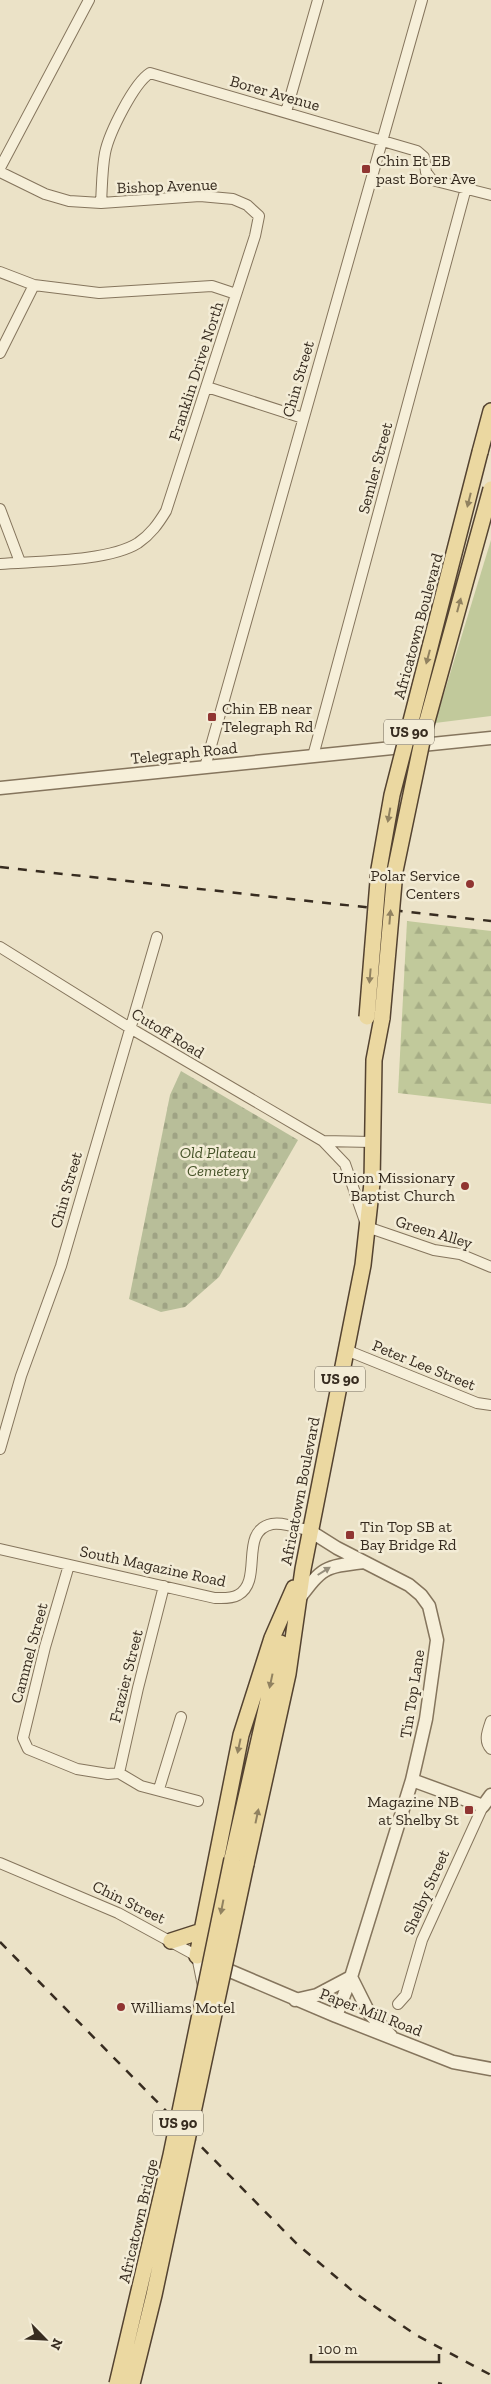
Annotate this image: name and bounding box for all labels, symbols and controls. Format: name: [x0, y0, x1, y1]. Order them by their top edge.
street label: Borer Avenue: [228, 71, 322, 115]
place label: Chin Et EB past Borer Ave: [376, 151, 476, 188]
marker: Chin Et EB past Borer Ave: [360, 163, 372, 175]
street label: Bishop Avenue: [116, 175, 218, 197]
street label: Franklin Drive North: [165, 299, 227, 443]
street label: Chin Street: [278, 338, 318, 419]
street label: Semler Street: [354, 420, 396, 516]
one-way arrow: [464, 492, 472, 507]
street label: Africatown Boulevard: [389, 551, 447, 701]
one-way arrow: [455, 597, 463, 612]
one-way arrow: [424, 650, 432, 665]
place label: Chin EB near Telegraph Rd: [222, 699, 313, 736]
marker: Chin EB near Telegraph Rd: [206, 711, 218, 723]
road number: US 90: [384, 720, 434, 744]
street label: Telegraph Road: [130, 738, 238, 768]
one-way arrow: [384, 807, 392, 823]
place label: Polar Service Centers: [371, 866, 460, 903]
marker: Polar Service Centers: [464, 878, 476, 890]
one-way arrow: [387, 909, 395, 925]
one-way arrow: [366, 968, 374, 984]
street label: Cutoff Road: [128, 1004, 208, 1062]
park label: Old Plateau Cemetery: [180, 1143, 256, 1180]
street label: Chin Street: [46, 1149, 86, 1230]
place label: Union Missionary Baptist Church: [332, 1168, 456, 1205]
marker: Union Missionary Baptist Church: [459, 1180, 471, 1192]
street label: Green Alley: [393, 1211, 476, 1253]
street label: Peter Lee Street: [370, 1336, 478, 1394]
road number: US 90: [315, 1366, 365, 1392]
street label: Africatown Boulevard: [276, 1415, 324, 1567]
place label: Tin Top SB at Bay Bridge Rd: [360, 1517, 457, 1554]
marker: Tin Top SB at Bay Bridge Rd: [344, 1529, 356, 1541]
street label: South Magazine Road: [78, 1541, 228, 1591]
one-way arrow: [317, 1567, 331, 1576]
street label: Cammel Street: [6, 1601, 52, 1705]
street label: Frazier Street: [105, 1628, 147, 1724]
street label: Tin Top Lane: [396, 1648, 428, 1740]
one-way arrow: [267, 1674, 275, 1689]
one-way arrow: [234, 1738, 242, 1754]
place label: Magazine NB at Shelby St: [367, 1792, 459, 1829]
marker: Magazine NB at Shelby St: [463, 1804, 475, 1816]
one-way arrow: [253, 1809, 261, 1824]
street label: Shelby Street: [399, 1846, 453, 1937]
street label: Chin Street: [89, 1876, 169, 1928]
one-way arrow: [218, 1900, 226, 1915]
street label: Paper Mill Road: [317, 1984, 425, 2040]
place label: Williams Motel: [131, 1998, 235, 2017]
marker: Williams Motel: [115, 2001, 127, 2013]
road number: US 90: [153, 2110, 203, 2136]
street label: Africatown Bridge: [114, 2157, 162, 2285]
north arrow: [20, 2314, 70, 2364]
scale bar: [311, 2332, 438, 2364]
text: N: [46, 2336, 66, 2353]
text: 100 m: [318, 2340, 357, 2358]

